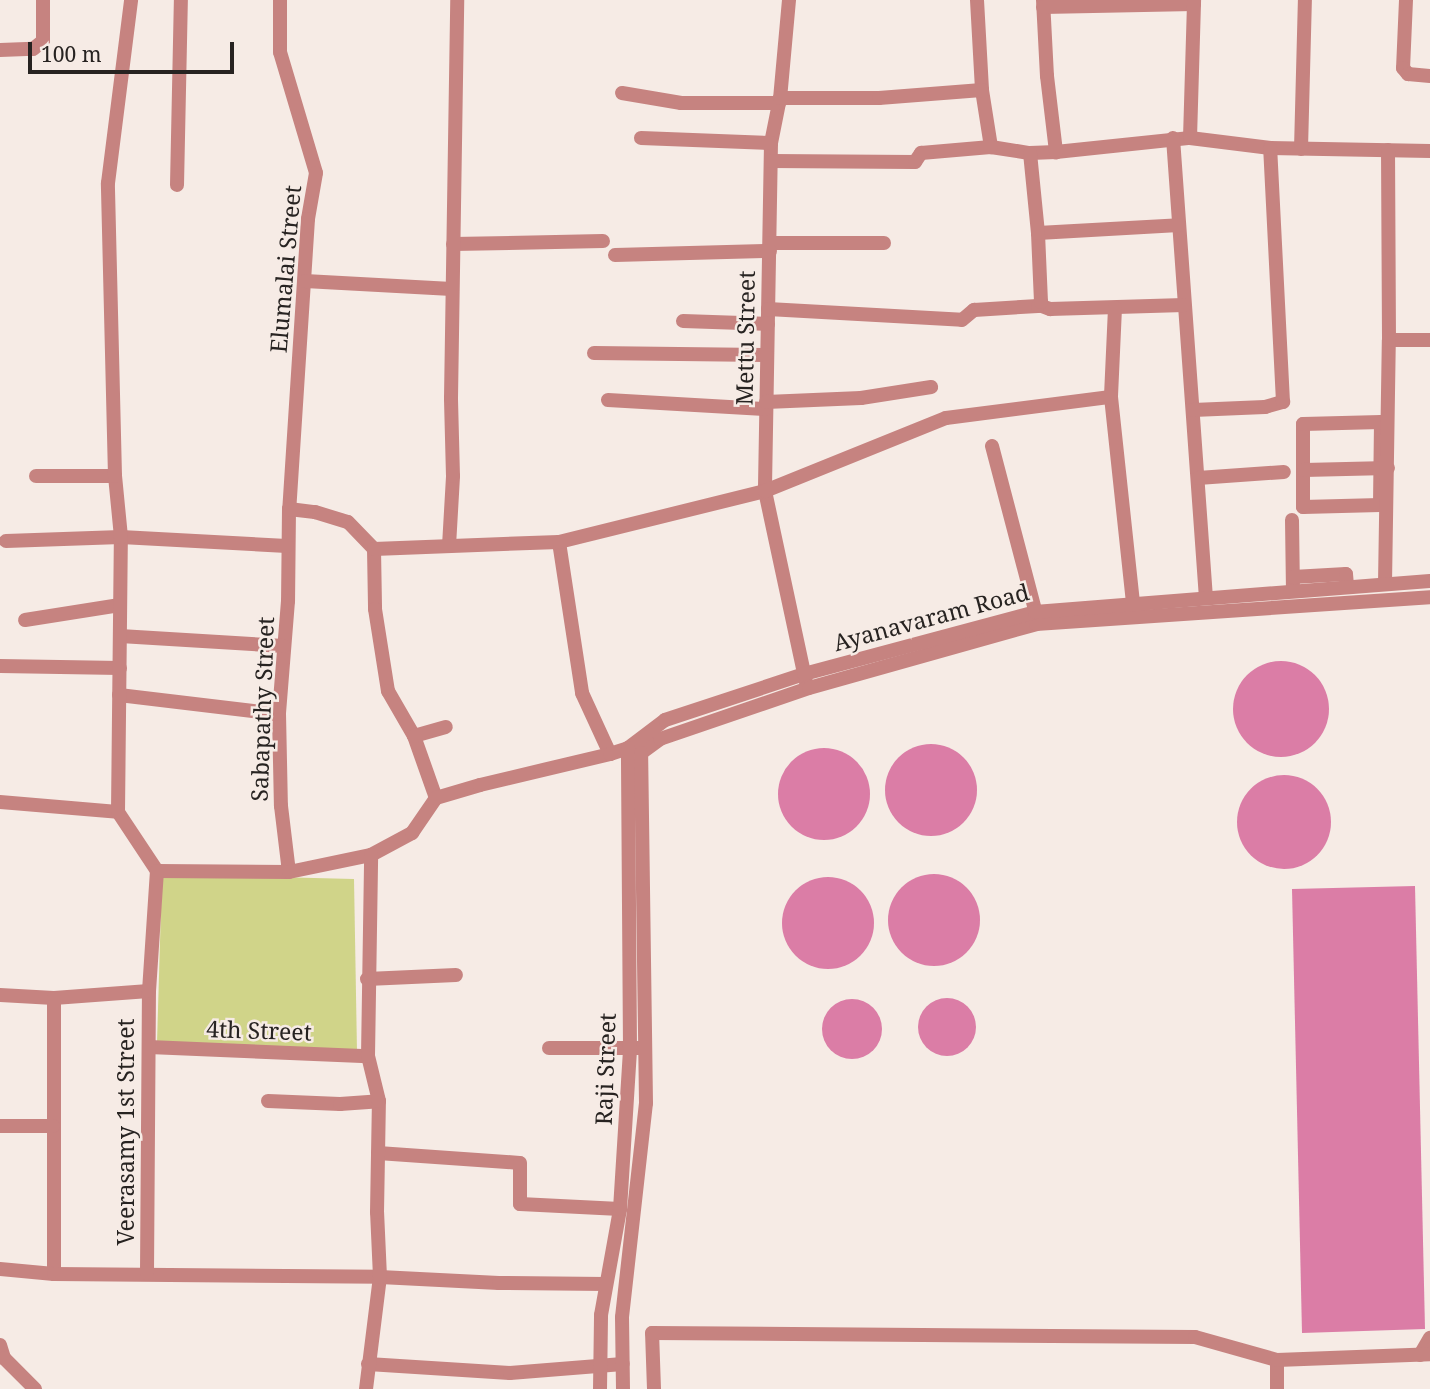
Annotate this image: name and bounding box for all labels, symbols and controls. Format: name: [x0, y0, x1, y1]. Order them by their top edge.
scale bar: [32, 28, 238, 72]
text: 100 m: [41, 40, 102, 68]
street label: Elumalai Street: [264, 184, 306, 354]
street label: Mettu Street: [730, 270, 760, 406]
street label: Ayanavaram Road: [830, 578, 1032, 656]
street label: Sabapathy Street: [245, 616, 279, 802]
street label: Raji Street: [589, 1012, 621, 1126]
street label: 4th Street: [206, 1014, 312, 1046]
street label: Veerasamy 1st Street: [111, 1018, 139, 1246]

